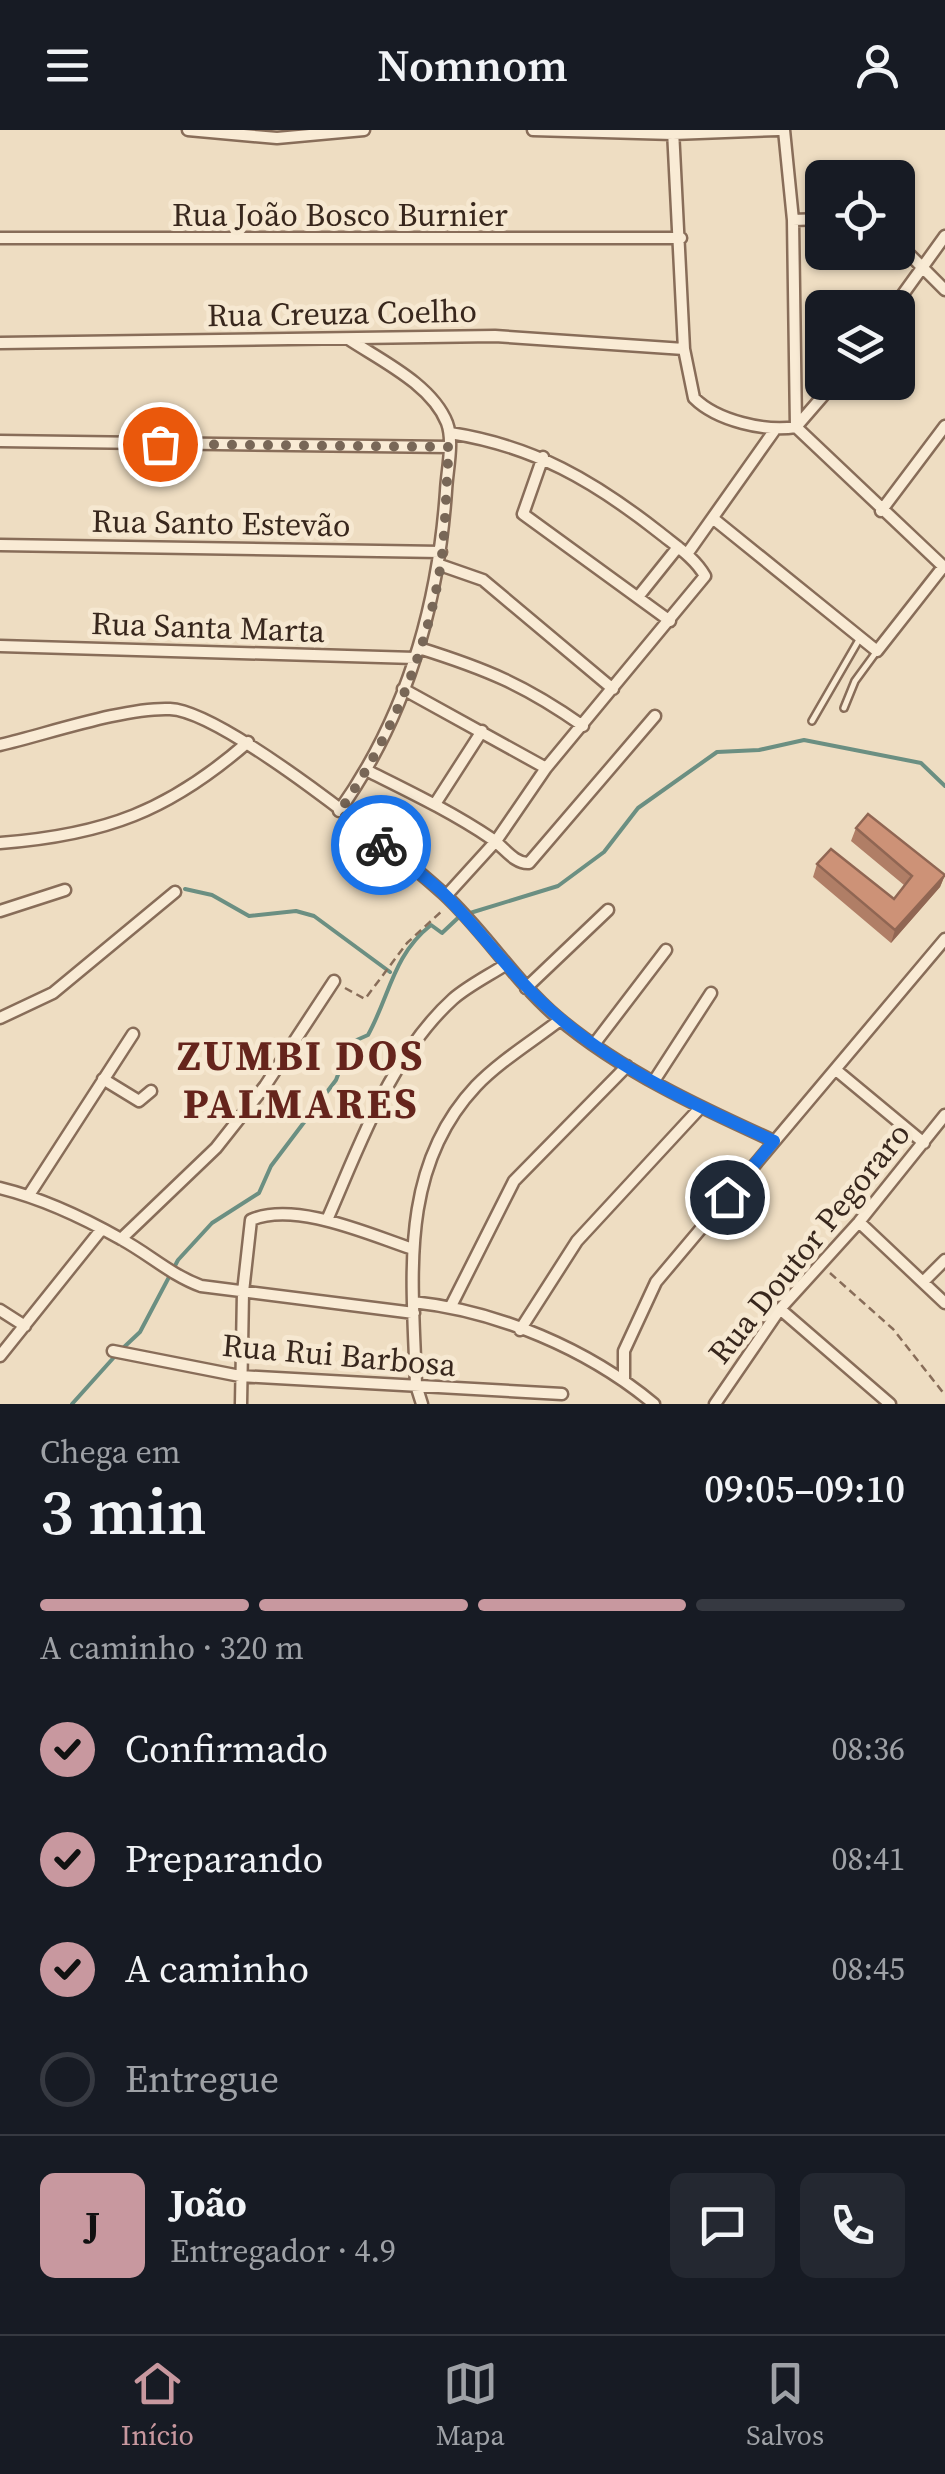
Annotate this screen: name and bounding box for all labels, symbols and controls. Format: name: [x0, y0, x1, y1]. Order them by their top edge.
text: Nomnom: [377, 34, 568, 96]
icon: menu: [40, 38, 95, 93]
icon: person: [850, 38, 905, 93]
map controls: [805, 160, 915, 400]
button: locate: [805, 160, 915, 270]
street label: Rua João Bosco Burnier: [172, 193, 508, 237]
street label: Rua Creuza Coelho: [207, 289, 477, 337]
button: layers: [805, 290, 915, 400]
pin: [118, 402, 203, 487]
icon: bag: [133, 417, 188, 472]
street label: Rua Santo Estevão: [91, 499, 351, 547]
street label: Rua Santa Marta: [90, 601, 326, 653]
courier: [331, 795, 431, 895]
icon: bike: [354, 818, 409, 873]
district label: ZUMBI DOS PALMARES: [177, 1026, 425, 1132]
street label: Rua Doutor Pegoraro: [698, 1113, 920, 1373]
pin: [685, 1155, 770, 1240]
icon: home: [700, 1170, 755, 1225]
street label: Rua Rui Barbosa: [220, 1323, 459, 1387]
text: Chega em: [40, 1430, 181, 1474]
text: 09:05–09:10: [704, 1463, 905, 1515]
text: 3 min: [40, 1467, 207, 1556]
text: A caminho · 320 m: [40, 1626, 304, 1670]
icon: check: [40, 1722, 95, 1777]
text: Confirmado: [125, 1723, 328, 1775]
text: 08:36: [831, 1727, 905, 1771]
icon: check: [40, 1832, 95, 1887]
text: Preparando: [125, 1833, 323, 1885]
text: 08:41: [831, 1837, 905, 1881]
icon: check: [40, 1942, 95, 1997]
text: A caminho: [125, 1943, 309, 1995]
text: 08:45: [831, 1947, 905, 1991]
text: Entregue: [125, 2053, 279, 2105]
button: chat: [670, 2173, 775, 2278]
button: phone: [800, 2173, 905, 2278]
text: João: [170, 2177, 247, 2229]
text: J: [85, 2199, 100, 2251]
text: Entregador · 4.9: [170, 2229, 396, 2273]
tab: Início: [121, 2356, 194, 2454]
tab: Mapa: [436, 2356, 505, 2454]
tab: Salvos: [746, 2356, 824, 2454]

